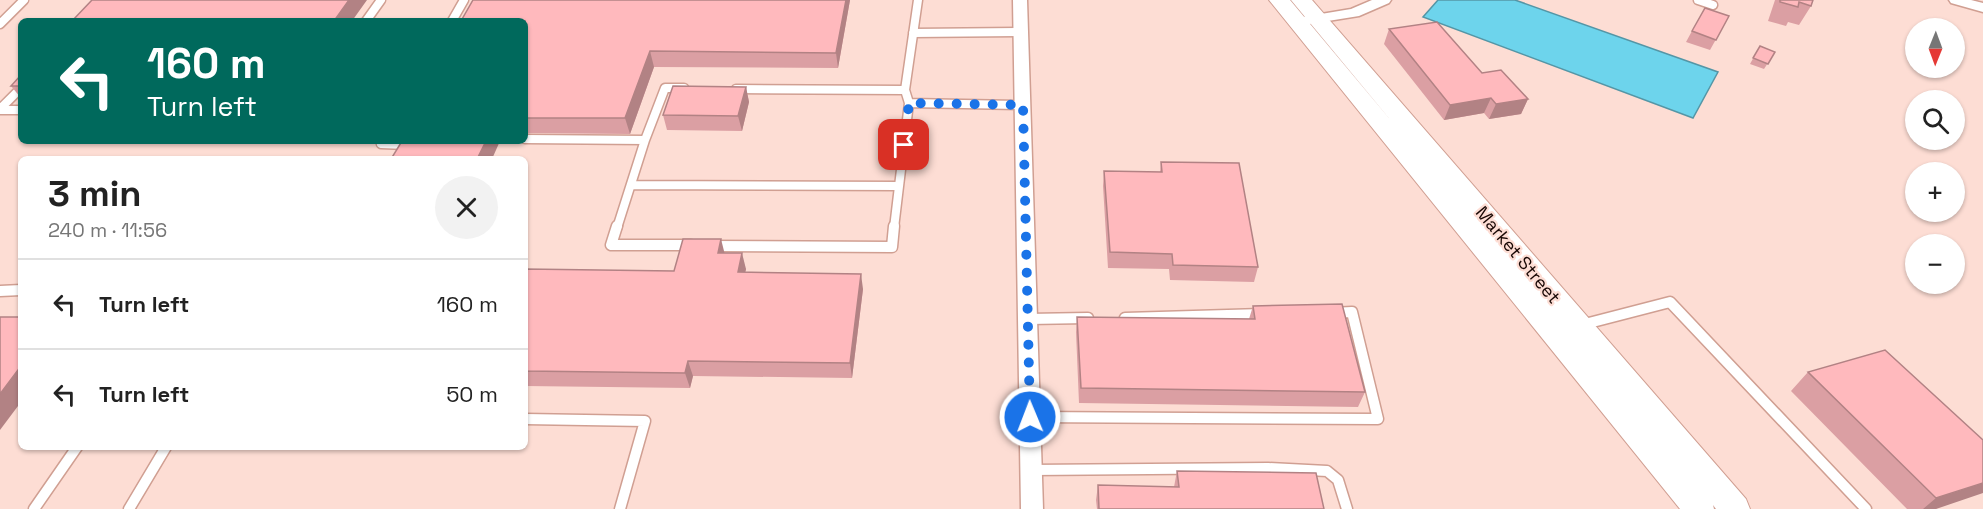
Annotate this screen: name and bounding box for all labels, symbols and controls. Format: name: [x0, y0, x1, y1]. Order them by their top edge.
north arrow: [1905, 18, 1965, 78]
map controls: [1905, 18, 1965, 294]
text: 160 m: [147, 37, 266, 90]
icon: left: [48, 42, 126, 120]
text: Turn left: [147, 89, 257, 124]
button: search: [1905, 90, 1965, 150]
pin: [878, 119, 929, 170]
icon: arrive: [887, 128, 920, 161]
button: +: [1905, 162, 1965, 222]
text: 3 min: [48, 171, 142, 217]
button: close: [435, 176, 498, 239]
street label: Market Street: [1471, 201, 1566, 308]
text: 240 m · 11:56: [48, 217, 167, 243]
button: −: [1905, 234, 1965, 294]
icon: left: [48, 288, 81, 321]
text: Turn left: [99, 290, 189, 318]
text: 160 m: [437, 290, 498, 318]
icon: left: [48, 378, 81, 411]
text: Turn left: [99, 380, 189, 408]
text: 50 m: [446, 380, 498, 408]
position arrow: [998, 385, 1062, 449]

